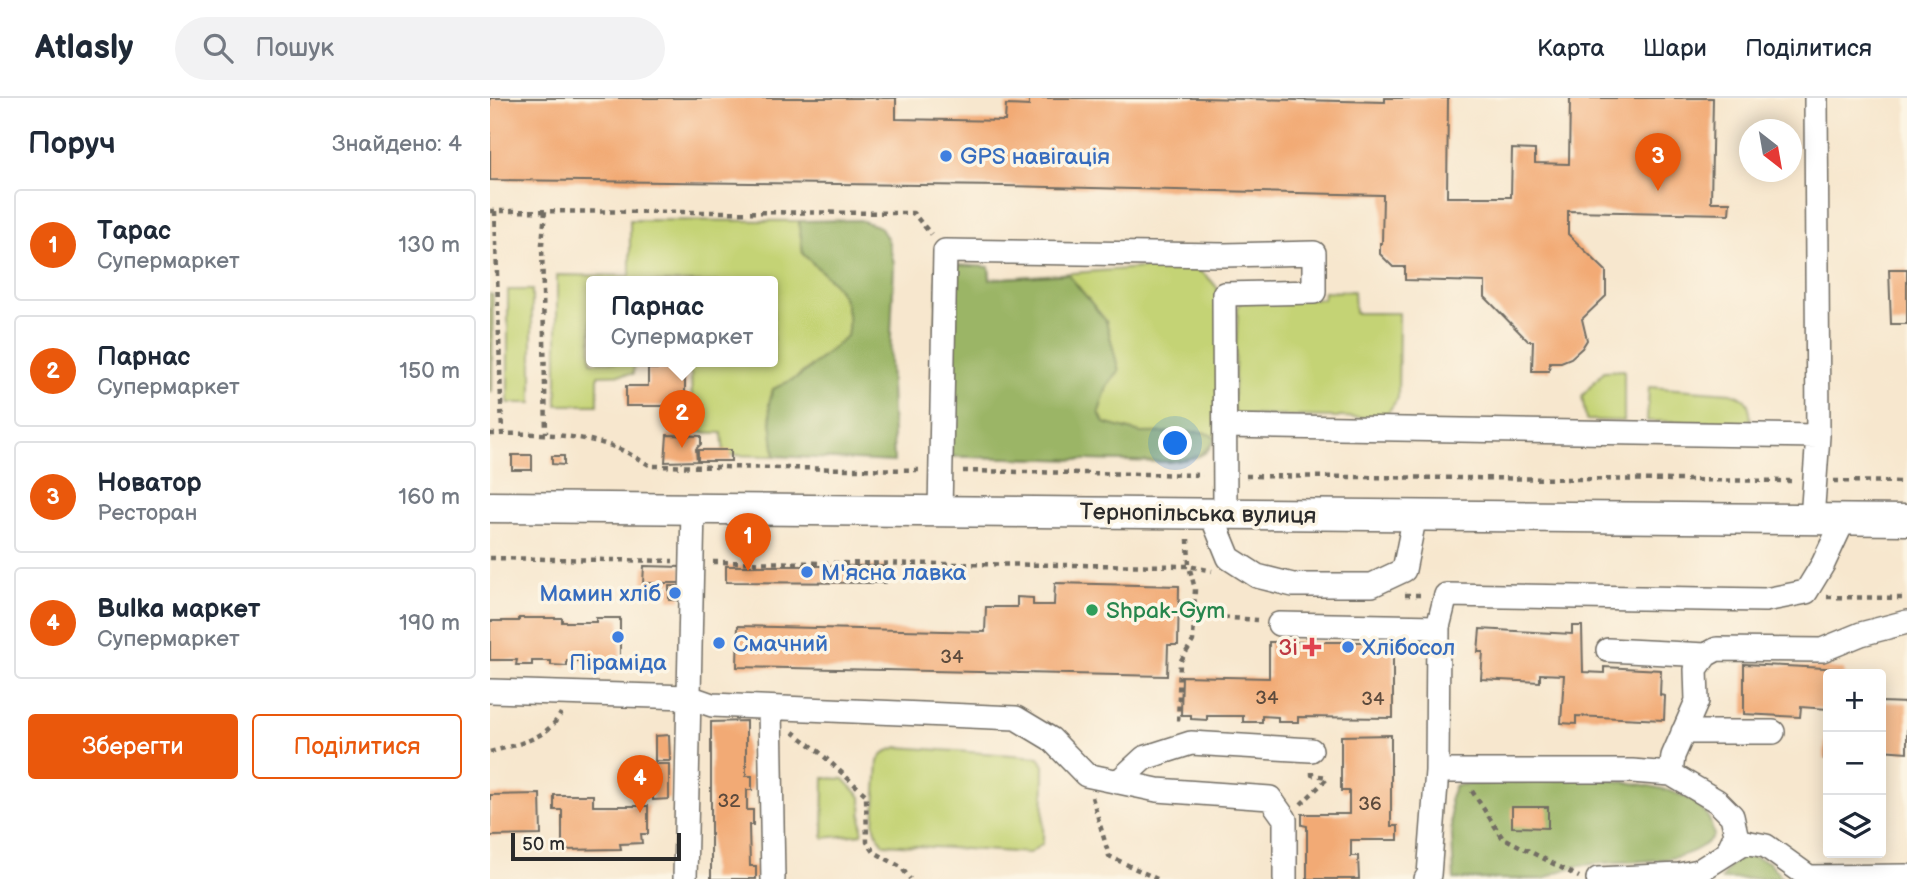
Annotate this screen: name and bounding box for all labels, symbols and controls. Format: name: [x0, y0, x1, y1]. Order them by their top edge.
search box: [175, 17, 665, 80]
text: Atlasly: [35, 28, 133, 68]
icon: search: [199, 29, 237, 67]
text: Пошук: [255, 33, 334, 64]
text: Карта: [1537, 34, 1605, 63]
text: Шари: [1643, 34, 1707, 63]
text: Поділитися: [1745, 34, 1872, 63]
north arrow: [1739, 119, 1802, 182]
text: Поруч: [28, 126, 116, 162]
text: Знайдено: 4: [332, 130, 462, 158]
pin: 3: [1635, 133, 1681, 191]
place label: GPS навігація: [960, 143, 1110, 171]
marker: GPS навігація: [938, 148, 954, 164]
text: Тарас: [97, 216, 171, 247]
text: 1: [48, 231, 58, 259]
text: 130 m: [398, 231, 460, 259]
text: Супермаркет: [97, 247, 240, 275]
popup: [586, 276, 778, 367]
text: Парнас: [611, 292, 704, 323]
text: Супермаркет: [611, 323, 753, 351]
text: Парнас: [97, 342, 190, 373]
text: 2: [46, 357, 60, 385]
text: 150 m: [399, 357, 460, 385]
text: Супермаркет: [97, 373, 240, 401]
pin: 2: [659, 390, 705, 448]
your location: [1158, 426, 1192, 460]
text: Новатор: [97, 468, 202, 499]
text: 3: [46, 483, 60, 511]
text: 160 m: [398, 483, 460, 511]
street label: Тернопільська вулиця: [1079, 498, 1317, 530]
text: Ресторан: [97, 499, 197, 527]
pin: 1: [725, 513, 771, 571]
place label: М'ясна лавка: [821, 559, 967, 587]
marker: М'ясна лавка: [799, 564, 815, 580]
place label: Мамин хліб: [539, 580, 661, 608]
marker: Мамин хліб: [667, 585, 683, 601]
text: Bulka маркет: [97, 594, 260, 625]
place label: Shpak-Gym: [1106, 597, 1225, 625]
marker: Shpak-Gym: [1084, 602, 1100, 618]
text: 4: [46, 609, 60, 637]
text: 190 m: [399, 609, 460, 637]
text: Супермаркет: [97, 625, 240, 653]
marker: Піраміда: [610, 629, 626, 645]
place label: Смачний: [733, 630, 828, 658]
place label: 3і: [1278, 634, 1298, 662]
place label: Хлібосол: [1362, 634, 1455, 662]
marker: Смачний: [711, 635, 727, 651]
marker: 3і: [1304, 639, 1320, 655]
marker: Хлібосол: [1340, 639, 1356, 655]
house number: 34: [940, 646, 964, 669]
place label: Піраміда: [569, 649, 667, 677]
map controls: [1823, 669, 1886, 858]
button: +: [1823, 669, 1886, 732]
house number: 34: [1255, 687, 1279, 710]
house number: 34: [1361, 688, 1385, 711]
button: Зберегти: [28, 714, 238, 779]
button: Поділитися: [252, 714, 462, 779]
button: −: [1823, 732, 1886, 795]
pin: 4: [617, 755, 663, 813]
house number: 32: [718, 790, 741, 813]
house number: 36: [1358, 793, 1382, 816]
button: layers: [1823, 795, 1886, 858]
scale bar: [511, 830, 681, 862]
text: 50 m: [522, 833, 565, 856]

